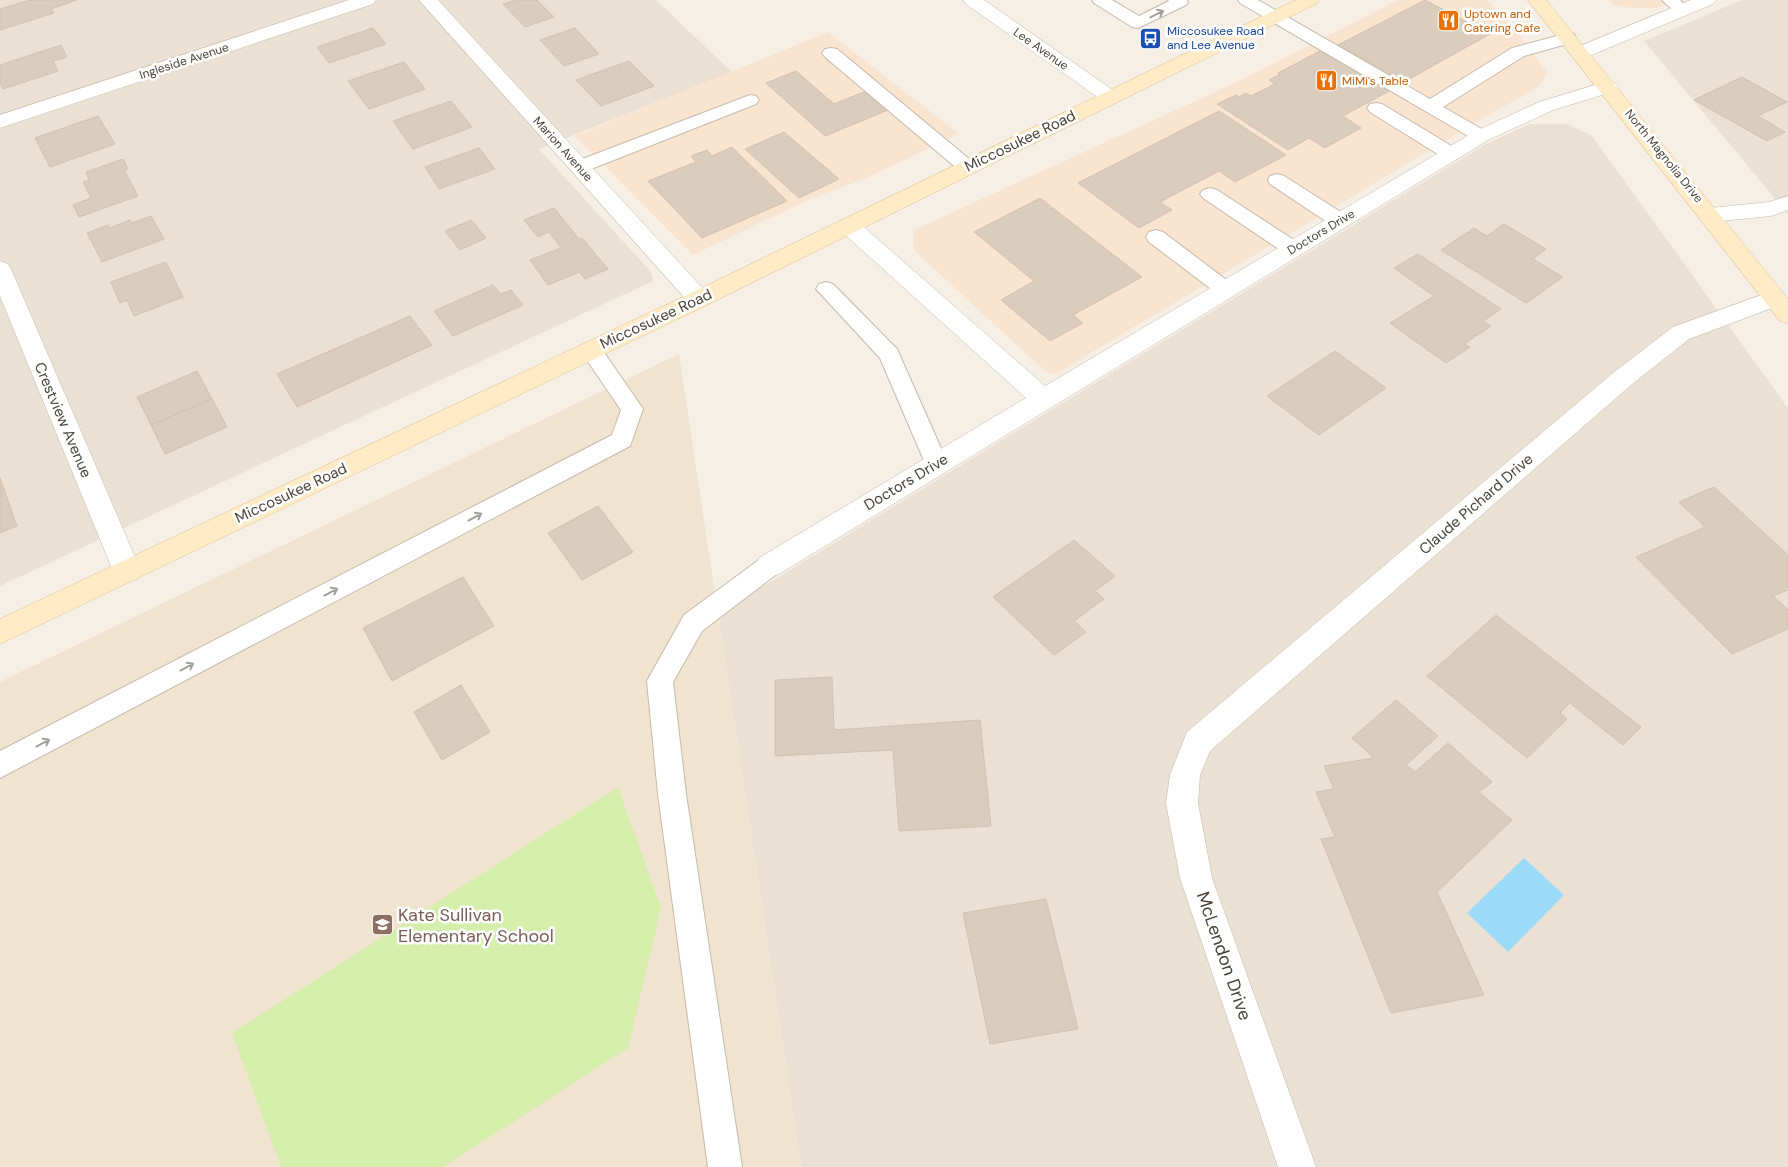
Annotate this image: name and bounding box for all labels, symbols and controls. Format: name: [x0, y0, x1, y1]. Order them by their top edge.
place label: Uptown and Catering Cafe: [1464, 6, 1540, 36]
one-way arrow: [1149, 9, 1164, 19]
restaurant icon: Uptown and Catering Cafe: [1436, 9, 1460, 33]
place label: Miccosukee Road and Lee Avenue: [1167, 23, 1264, 53]
street label: Lee Avenue: [1010, 24, 1072, 74]
bus stop icon: Miccosukee Road and Lee Avenue: [1139, 26, 1163, 50]
street label: Ingleside Avenue: [137, 39, 231, 83]
restaurant icon: MiMi's Table: [1314, 69, 1338, 93]
place label: MiMi's Table: [1342, 73, 1409, 89]
street label: Miccosukee Road: [961, 105, 1079, 177]
street label: North Magnolia Drive: [1621, 106, 1707, 206]
street label: Marion Avenue: [530, 113, 596, 185]
street label: Doctors Drive: [1284, 206, 1358, 258]
street label: Miccosukee Road: [597, 284, 715, 354]
street label: Crestview Avenue: [30, 359, 96, 481]
street label: Doctors Drive: [860, 449, 952, 515]
street label: Claude Pichard Drive: [1415, 449, 1537, 559]
street label: Miccosukee Road: [232, 458, 350, 528]
one-way arrow: [468, 512, 483, 522]
one-way arrow: [323, 587, 338, 596]
one-way arrow: [179, 662, 194, 671]
one-way arrow: [35, 738, 50, 747]
street label: McLendon Drive: [1191, 888, 1257, 1024]
place label: Kate Sullivan Elementary School: [398, 903, 554, 948]
school or university icon: Kate Sullivan Elementary School: [370, 913, 394, 937]

